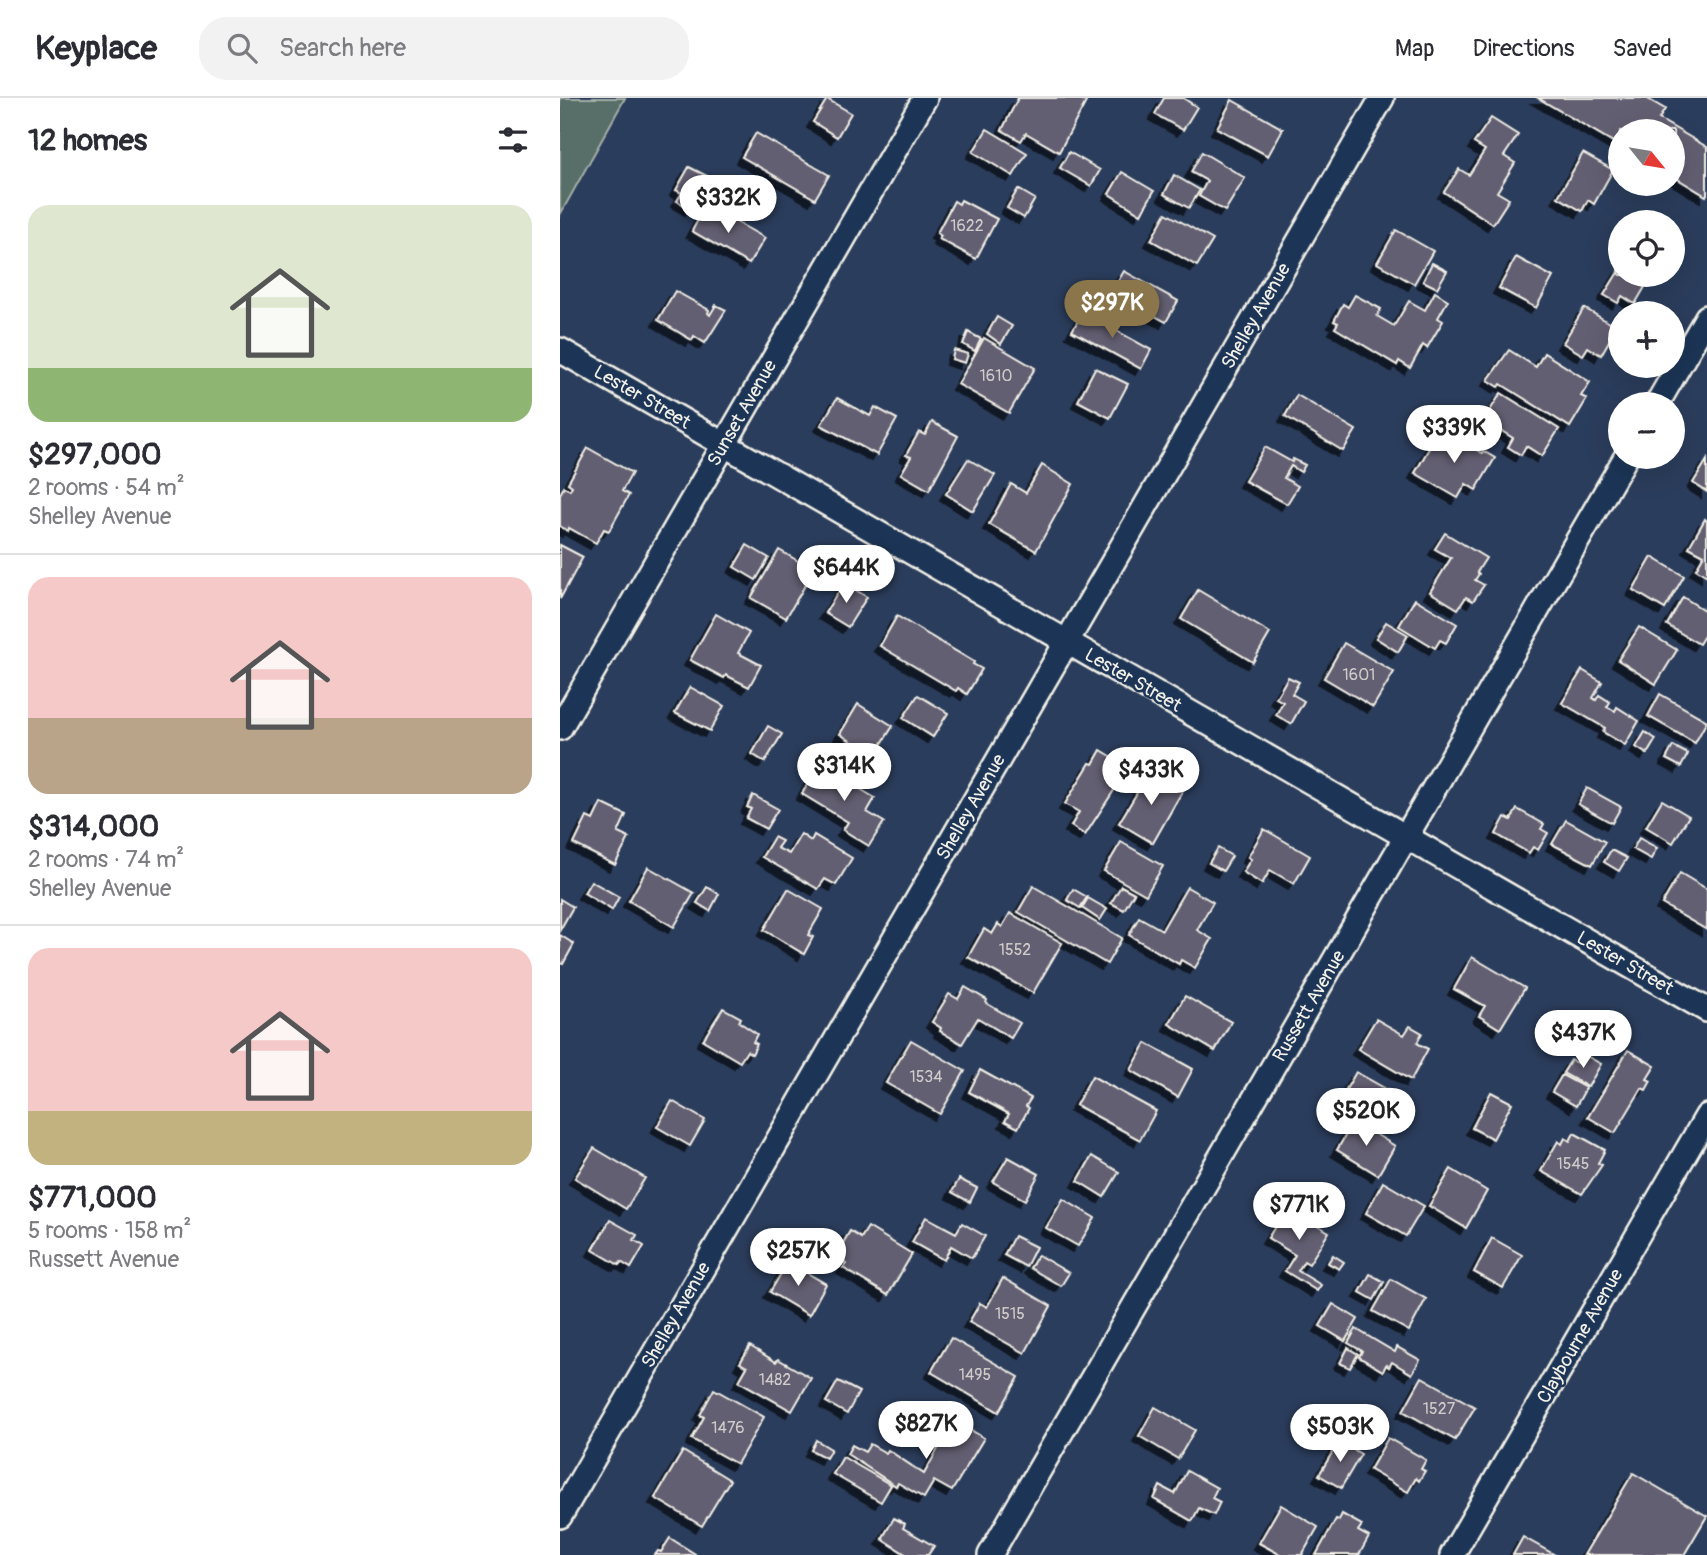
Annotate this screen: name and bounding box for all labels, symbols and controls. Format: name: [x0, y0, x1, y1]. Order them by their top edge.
search box: [199, 17, 689, 80]
text: Keyplace: [35, 28, 157, 69]
icon: search: [223, 29, 261, 67]
text: Search here: [279, 32, 406, 64]
text: Map: [1395, 34, 1435, 63]
text: Directions: [1473, 34, 1574, 63]
text: Saved: [1612, 34, 1672, 63]
north arrow: [1608, 119, 1685, 196]
map controls: [1608, 119, 1685, 469]
icon: filters: [494, 121, 532, 159]
text: 12 homes: [28, 122, 147, 159]
pin: $332K: [679, 176, 777, 235]
text: $332K: [696, 183, 760, 212]
button: locate: [1608, 210, 1685, 287]
house number: 1622: [950, 216, 984, 236]
icon: home: [217, 250, 343, 376]
street label: Shelley Avenue: [1216, 258, 1296, 373]
pin: $297K: [1063, 280, 1161, 340]
text: $297K: [1080, 288, 1144, 317]
button: +: [1608, 301, 1685, 378]
street label: Sunset Avenue: [702, 355, 782, 471]
street label: Lester Street: [589, 360, 695, 435]
house number: 1610: [980, 366, 1012, 386]
button: −: [1608, 392, 1685, 469]
pin: $339K: [1405, 406, 1503, 465]
text: $339K: [1422, 413, 1486, 442]
text: $297,000: [28, 436, 161, 473]
text: 2 rooms · 54 m²: [28, 473, 185, 502]
text: Shelley Avenue: [28, 502, 171, 531]
pin: $644K: [797, 546, 895, 605]
text: $644K: [813, 553, 879, 582]
icon: home: [217, 622, 343, 748]
street label: Lester Street: [1080, 643, 1186, 718]
house number: 1601: [1343, 665, 1375, 685]
pin: $314K: [795, 744, 893, 803]
pin: $433K: [1102, 748, 1200, 807]
street label: Shelley Avenue: [931, 749, 1011, 864]
text: $314K: [813, 751, 875, 780]
text: $433K: [1118, 755, 1184, 784]
text: $314,000: [28, 808, 159, 845]
text: 2 rooms · 74 m²: [28, 845, 184, 874]
text: Shelley Avenue: [28, 874, 171, 903]
street label: Lester Street: [1572, 926, 1678, 1001]
house number: 1552: [999, 940, 1031, 960]
street label: Russett Avenue: [1267, 945, 1351, 1066]
icon: home: [217, 993, 343, 1119]
pin: $437K: [1534, 1010, 1632, 1070]
text: $437K: [1551, 1018, 1615, 1047]
house number: 1534: [909, 1067, 943, 1087]
pin: $520K: [1317, 1088, 1415, 1148]
text: $520K: [1332, 1096, 1400, 1125]
house number: 1545: [1557, 1154, 1589, 1174]
text: $771,000: [28, 1179, 157, 1216]
pin: $771K: [1250, 1182, 1348, 1242]
text: $771K: [1269, 1190, 1329, 1219]
text: 5 rooms · 158 m²: [28, 1216, 191, 1245]
pin: $257K: [749, 1228, 847, 1288]
text: $257K: [766, 1236, 830, 1265]
text: Russett Avenue: [28, 1245, 179, 1274]
street label: Shelley Avenue: [636, 1257, 716, 1372]
street label: Claybourne Avenue: [1532, 1264, 1629, 1408]
house number: 1515: [995, 1304, 1025, 1324]
house number: 1495: [959, 1365, 991, 1385]
house number: 1482: [759, 1370, 791, 1390]
house number: 1527: [1423, 1399, 1456, 1419]
pin: $827K: [877, 1402, 975, 1461]
pin: $503K: [1291, 1404, 1389, 1464]
text: $827K: [895, 1409, 957, 1438]
text: $503K: [1306, 1412, 1374, 1441]
house number: 1476: [711, 1418, 745, 1438]

